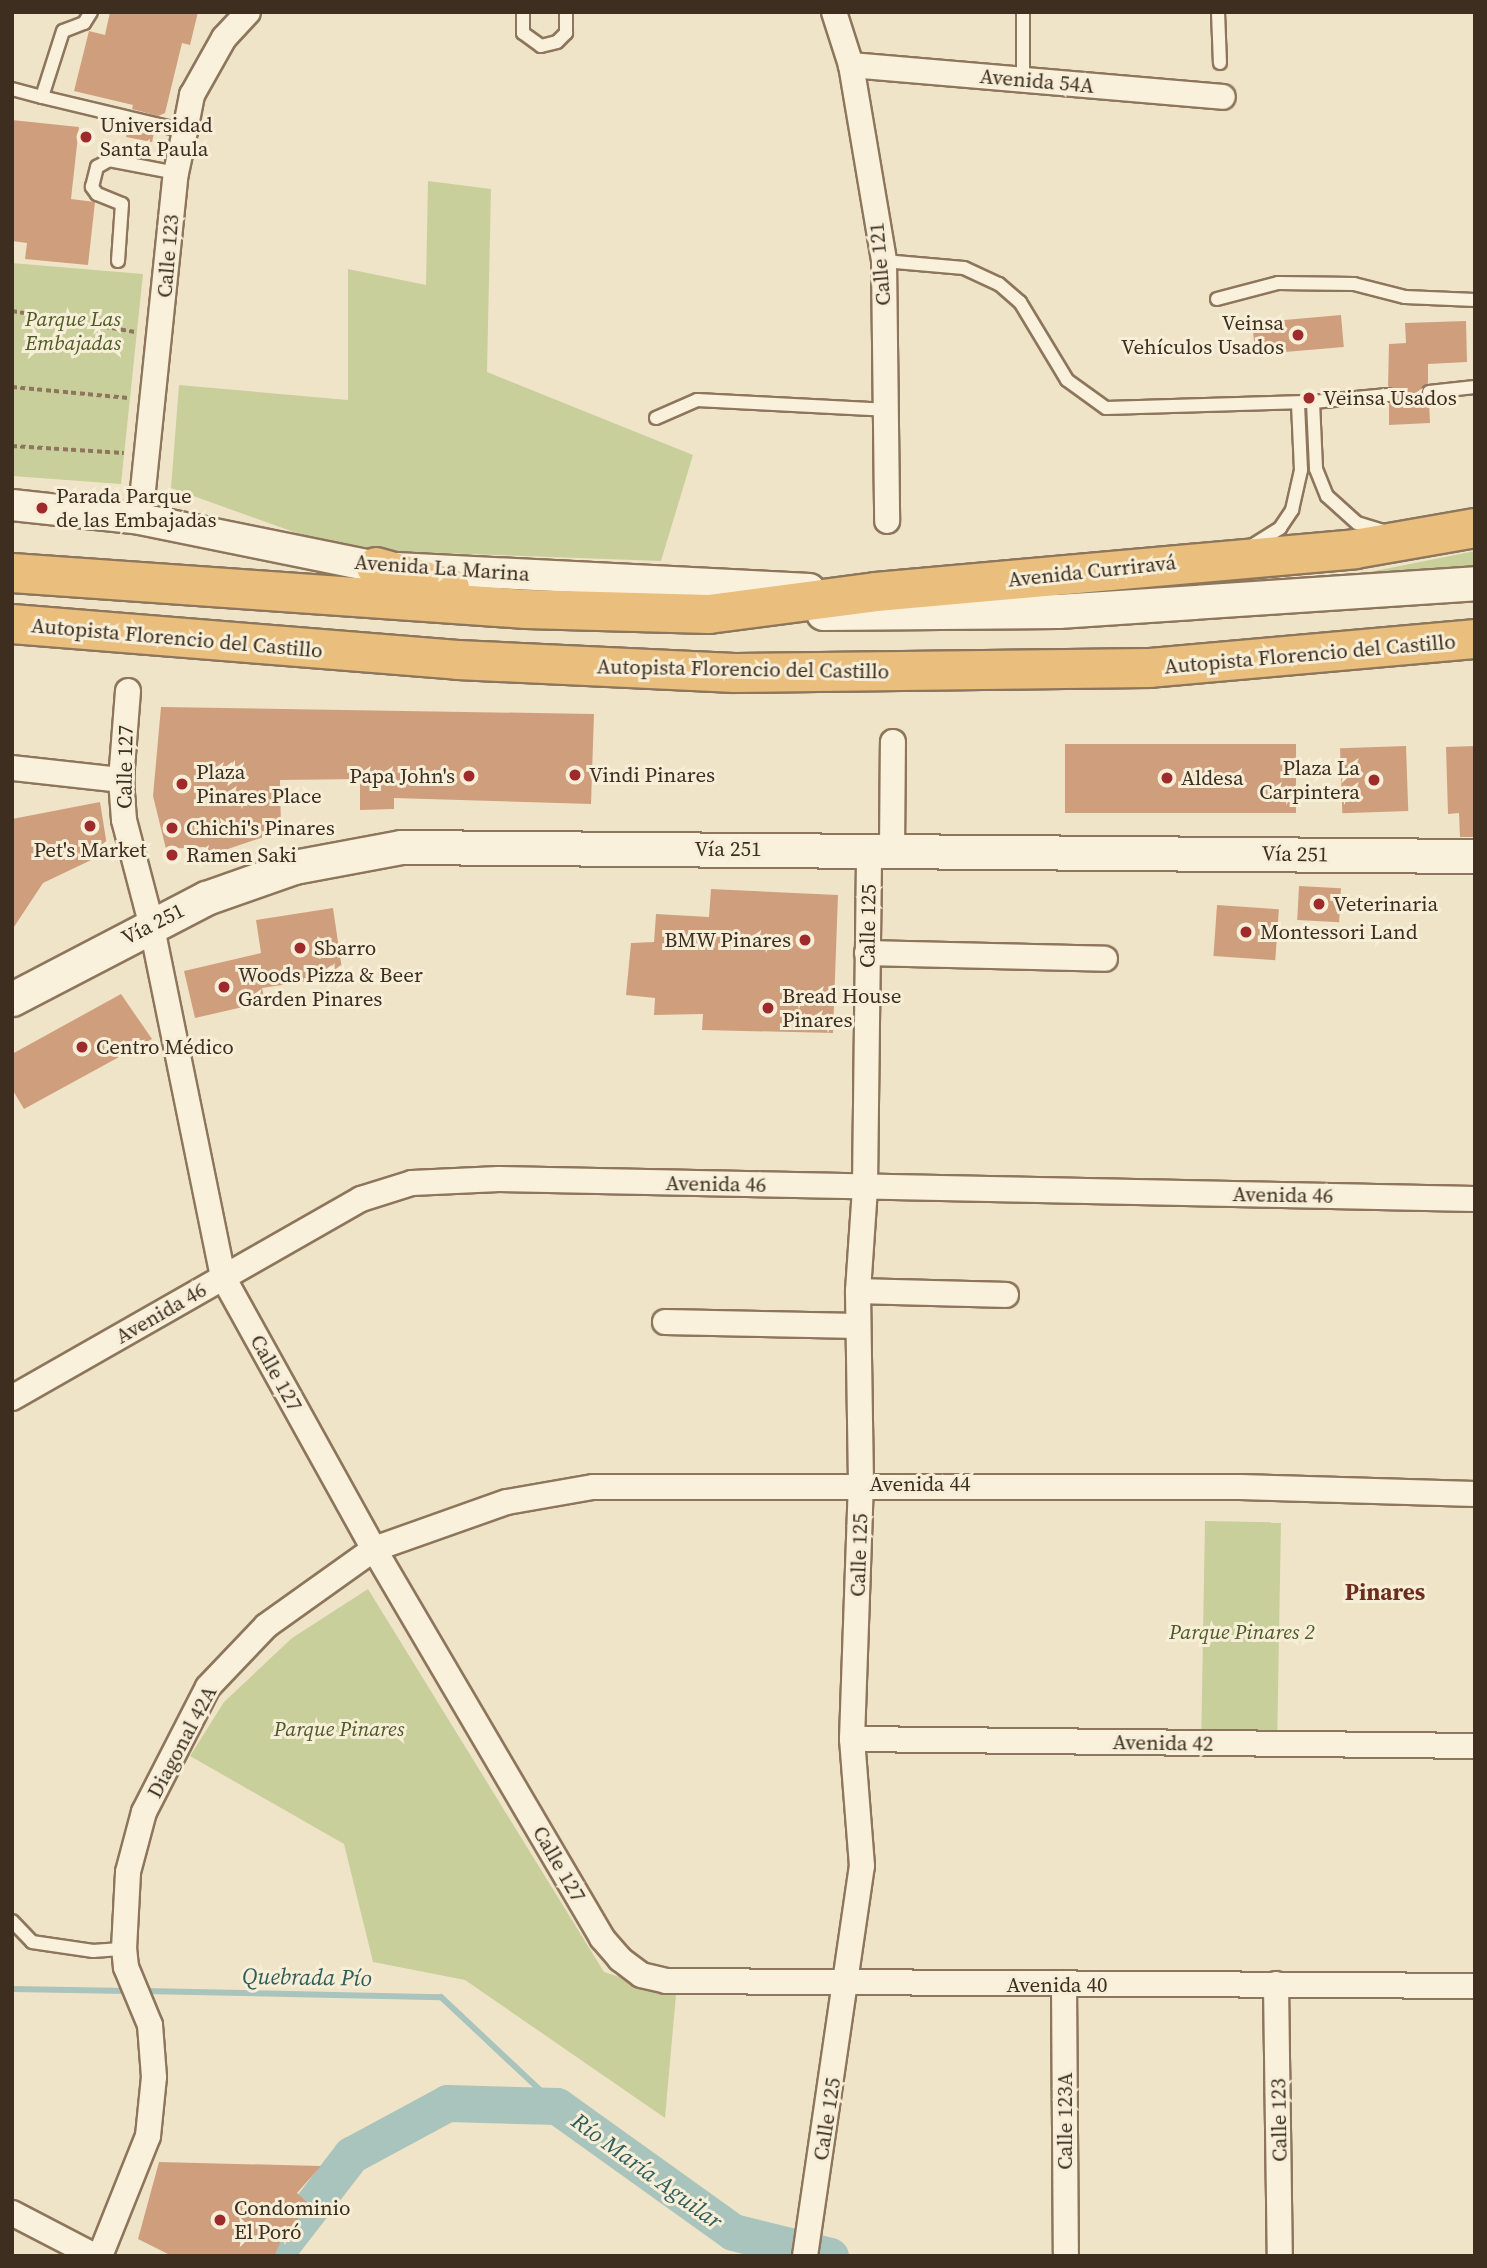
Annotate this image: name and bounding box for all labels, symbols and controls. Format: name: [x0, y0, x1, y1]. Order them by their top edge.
street label: Avenida 54A: [979, 63, 1095, 99]
place label: Universidad Santa Paula: [100, 112, 213, 162]
marker: Universidad Santa Paula: [78, 129, 94, 145]
street label: Calle 123: [152, 213, 184, 299]
street label: Calle 121: [864, 221, 896, 307]
park label: Parque Las Embajadas: [25, 306, 121, 356]
place label: Veinsa Vehículos Usados: [1121, 310, 1284, 360]
marker: Veinsa Vehículos Usados: [1290, 327, 1306, 343]
place label: Veinsa Usados: [1323, 385, 1457, 411]
marker: Veinsa Usados: [1301, 390, 1317, 406]
place label: Parada Parque de las Embajadas: [56, 483, 217, 533]
marker: Parada Parque de las Embajadas: [34, 500, 50, 516]
street label: Avenida La Marina: [354, 549, 530, 587]
street label: Avenida Curriravá: [1007, 550, 1177, 592]
street label: Autopista Florencio del Castillo: [30, 613, 324, 663]
street label: Autopista Florencio del Castillo: [1163, 629, 1457, 679]
street label: Autopista Florencio del Castillo: [596, 654, 890, 684]
street label: Calle 127: [112, 725, 138, 809]
place label: Plaza La Carpintera: [1259, 755, 1360, 805]
place label: Plaza Pinares Place: [196, 759, 322, 809]
place label: Vindi Pinares: [589, 762, 715, 788]
place label: Papa John's: [349, 763, 455, 789]
place label: Aldesa: [1181, 765, 1244, 791]
marker: Vindi Pinares: [567, 767, 583, 783]
marker: Papa John's: [461, 768, 477, 784]
marker: Aldesa: [1159, 770, 1175, 786]
marker: Plaza La Carpintera: [1366, 772, 1382, 788]
marker: Plaza Pinares Place: [174, 776, 190, 792]
place label: Chichi's Pinares: [186, 815, 335, 841]
marker: Pet's Market: [82, 818, 98, 834]
marker: Chichi's Pinares: [164, 820, 180, 836]
street label: Vía 251: [695, 836, 761, 862]
place label: Pet's Market: [33, 837, 147, 863]
street label: Vía 251: [1261, 841, 1329, 867]
place label: Ramen Saki: [186, 842, 297, 868]
marker: Ramen Saki: [164, 847, 180, 863]
street label: Calle 125: [855, 884, 881, 968]
place label: Veterinaria: [1333, 891, 1438, 917]
marker: Veterinaria: [1311, 896, 1327, 912]
street label: Vía 251: [117, 898, 189, 950]
place label: Montessori Land: [1260, 919, 1418, 945]
marker: Montessori Land: [1238, 924, 1254, 940]
place label: BMW Pinares: [664, 927, 791, 953]
marker: BMW Pinares: [797, 932, 813, 948]
place label: Sbarro: [314, 935, 376, 961]
marker: Sbarro: [292, 940, 308, 956]
place label: Woods Pizza & Beer Garden Pinares: [238, 962, 423, 1012]
marker: Woods Pizza & Beer Garden Pinares: [216, 979, 232, 995]
place label: Bread House Pinares: [782, 983, 901, 1033]
marker: Bread House Pinares: [760, 1000, 776, 1016]
place label: Centro Médico: [96, 1034, 234, 1060]
marker: Centro Médico: [74, 1039, 90, 1055]
street label: Avenida 46: [665, 1171, 767, 1197]
street label: Avenida 46: [1232, 1182, 1334, 1208]
street label: Avenida 46: [111, 1277, 211, 1349]
street label: Calle 127: [245, 1330, 307, 1416]
street label: Avenida 44: [870, 1471, 970, 1497]
street label: Calle 125: [845, 1513, 873, 1597]
district label: Pinares: [1345, 1578, 1425, 1606]
park label: Parque Pinares 2: [1169, 1619, 1315, 1645]
street label: Diagonal 42A: [142, 1682, 222, 1802]
park label: Parque Pinares: [274, 1716, 404, 1742]
street label: Avenida 42: [1112, 1730, 1214, 1756]
street label: Calle 127: [527, 1822, 591, 1906]
water label: Quebrada Pío: [242, 1962, 372, 1992]
street label: Avenida 40: [1007, 1972, 1107, 1998]
street label: Calle 123A: [1052, 2072, 1078, 2170]
street label: Calle 125: [808, 2076, 846, 2162]
street label: Calle 123: [1266, 2078, 1292, 2162]
water label: Río María Aguilar: [566, 2107, 728, 2235]
place label: Condominio El Poró: [234, 2195, 351, 2245]
marker: Condominio El Poró: [212, 2212, 228, 2228]

